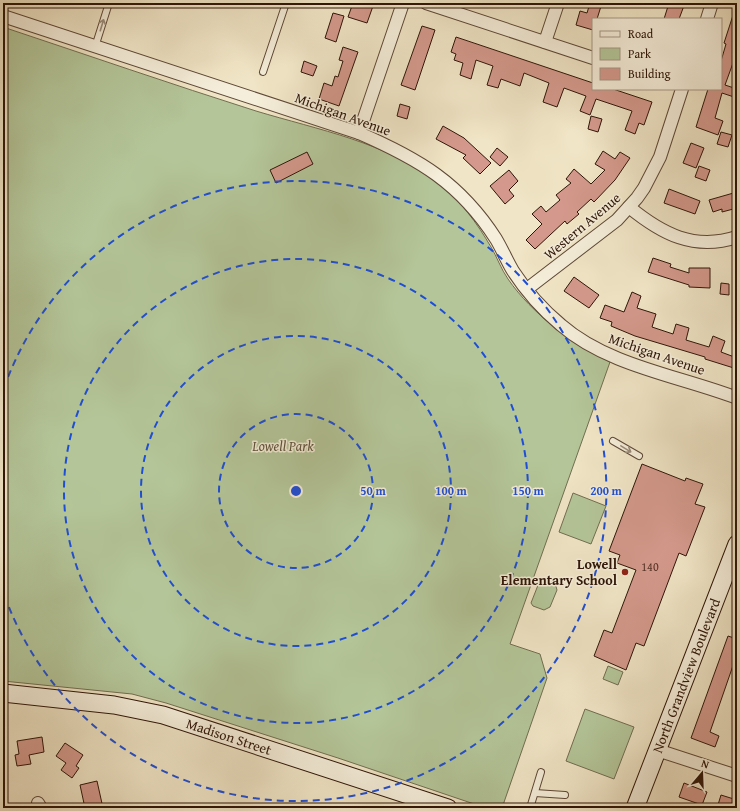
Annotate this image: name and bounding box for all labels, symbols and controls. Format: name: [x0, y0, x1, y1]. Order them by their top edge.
legend: [592, 18, 722, 90]
one-way arrow: [99, 19, 106, 32]
text: Road: [628, 25, 654, 42]
text: Park: [628, 45, 652, 62]
text: Building: [628, 65, 671, 82]
street label: Michigan Avenue: [292, 87, 394, 141]
street label: Western Avenue: [539, 188, 625, 264]
street label: Michigan Avenue: [606, 328, 708, 380]
park label: Lowell Park: [251, 436, 314, 456]
one-way arrow: [620, 445, 632, 453]
text: 50 m: [360, 482, 386, 499]
text: 100 m: [435, 482, 468, 499]
text: 150 m: [512, 482, 545, 499]
text: 200 m: [590, 482, 623, 499]
centre of rings: [289, 484, 303, 498]
place label: Lowell Elementary School: [501, 554, 618, 590]
house number: 140: [641, 558, 659, 575]
marker: Lowell Elementary School: [620, 567, 630, 577]
street label: North Grandview Boulevard: [647, 595, 725, 756]
street label: Madison Street: [184, 713, 274, 760]
north arrow: [682, 753, 722, 793]
text: N: [699, 755, 712, 773]

